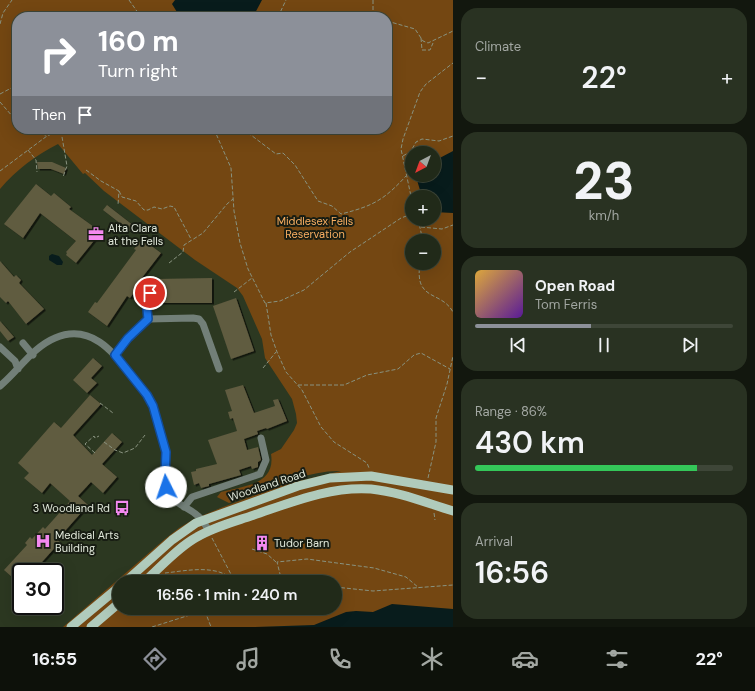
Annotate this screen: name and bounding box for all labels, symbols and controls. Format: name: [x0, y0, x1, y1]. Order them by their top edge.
text: 160 m: [98, 23, 179, 60]
icon: right: [32, 28, 84, 80]
text: Climate: [475, 38, 521, 55]
text: 22°: [581, 58, 627, 97]
text: Turn right: [98, 59, 178, 83]
text: −: [475, 63, 487, 92]
text: +: [721, 63, 733, 92]
icon: arrive: [74, 104, 96, 126]
text: Then: [32, 105, 66, 125]
north arrow: [405, 146, 441, 182]
map controls: [405, 146, 441, 270]
text: 23: [573, 147, 635, 215]
button: +: [405, 190, 441, 226]
text: km/h: [589, 207, 619, 224]
park label: Middlesex Fells Reservation: [277, 214, 353, 241]
place label: Alta Clara at the Fells: [108, 221, 163, 248]
office icon: Alta Clara at the Fells: [87, 225, 105, 243]
button: −: [405, 234, 441, 270]
pin: [133, 276, 167, 310]
text: Open Road: [535, 276, 615, 296]
icon: arrive: [139, 282, 161, 304]
text: Tom Ferris: [535, 296, 597, 313]
icon: previous: [507, 334, 529, 356]
icon: pause: [593, 334, 615, 356]
icon: next: [679, 334, 701, 356]
text: Range · 86%: [475, 403, 547, 420]
text: 430 km: [475, 423, 585, 462]
position arrow: [145, 466, 187, 508]
street label: Woodland Road: [227, 466, 307, 504]
bus stop icon: 3 Woodland Rd: [113, 499, 131, 517]
place label: 3 Woodland Rd: [33, 501, 110, 515]
place label: Medical Arts Building: [55, 528, 119, 555]
hospital icon: Medical Arts Building: [34, 532, 52, 550]
text: Arrival: [475, 533, 513, 550]
building icon: Tudor Barn: [253, 534, 271, 552]
place label: Tudor Barn: [274, 536, 329, 550]
text: 16:56: [475, 553, 549, 592]
speed limit sign: 30: [12, 563, 64, 615]
text: 16:56 · 1 min · 240 m: [157, 585, 297, 605]
icon: directions: [141, 645, 169, 673]
icon: music: [234, 645, 262, 673]
icon: phone: [326, 645, 354, 673]
icon: climate: [418, 645, 446, 673]
icon: car: [511, 645, 539, 673]
icon: filters: [603, 645, 631, 673]
text: 16:55: [32, 647, 77, 671]
text: 22°: [696, 647, 723, 671]

